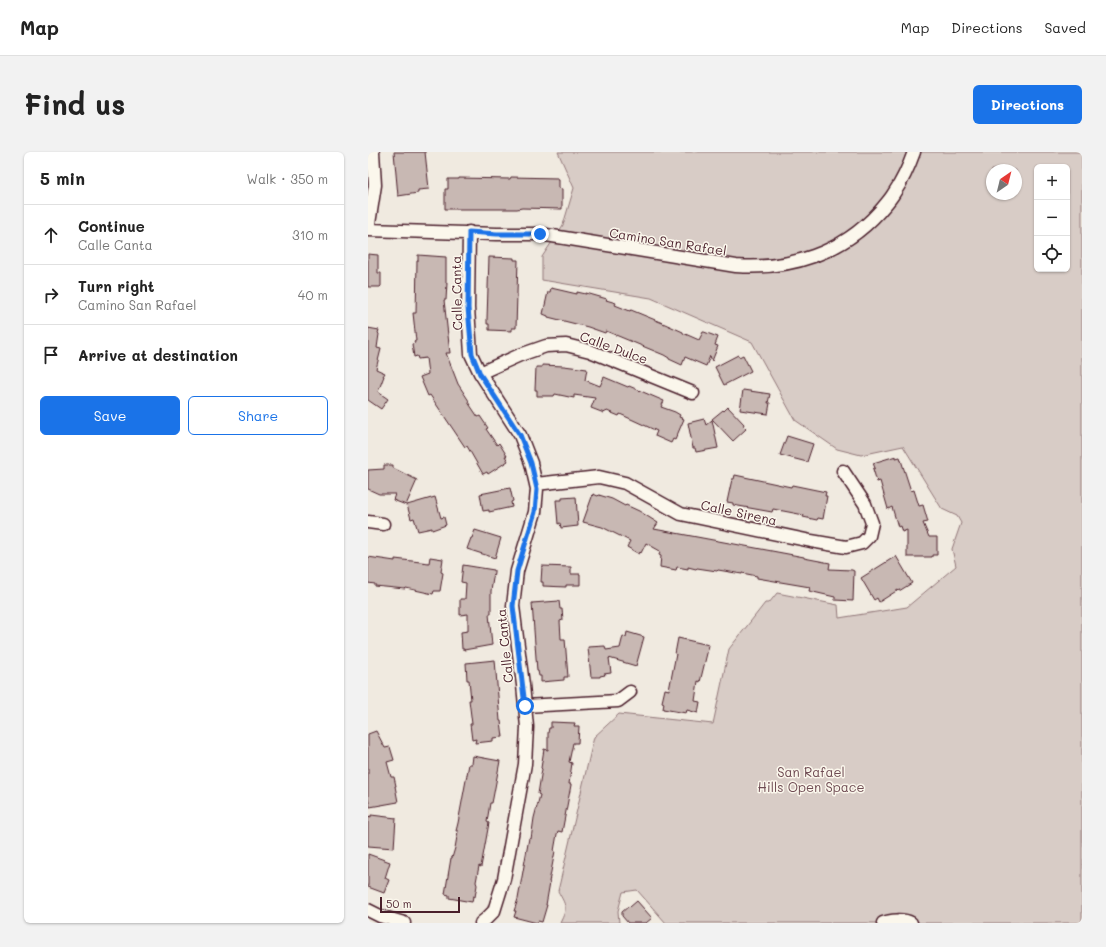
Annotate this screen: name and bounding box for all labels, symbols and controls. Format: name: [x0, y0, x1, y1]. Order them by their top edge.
text: Map: [20, 15, 59, 40]
text: Map: [901, 18, 929, 37]
text: Directions: [951, 18, 1022, 37]
text: Saved: [1044, 18, 1086, 37]
button: Directions: [973, 85, 1082, 124]
text: Find us: [24, 86, 125, 122]
north arrow: [986, 164, 1022, 200]
map controls: [1034, 164, 1070, 272]
button: +: [1034, 164, 1070, 200]
text: 5 min: [40, 167, 85, 189]
text: Walk · 350 m: [247, 170, 328, 187]
button: −: [1034, 200, 1070, 236]
text: Continue: [78, 216, 145, 236]
street label: Camino San Rafael: [608, 223, 728, 259]
icon: ahead: [40, 224, 62, 246]
route end: [531, 225, 549, 243]
text: 310 m: [292, 226, 328, 243]
text: Calle Canta: [78, 236, 153, 253]
button: locate: [1034, 236, 1070, 272]
street label: Calle Canta: [447, 256, 465, 330]
text: Turn right: [78, 276, 155, 296]
icon: right: [40, 284, 62, 306]
text: 40 m: [298, 286, 328, 303]
text: Camino San Rafael: [78, 296, 196, 313]
street label: Calle Dulce: [578, 327, 650, 367]
icon: arrive: [40, 344, 62, 366]
text: Arrive at destination: [78, 345, 238, 365]
button: Save: [40, 396, 180, 435]
button: Share: [188, 396, 328, 435]
street label: Calle Sirena: [699, 496, 779, 528]
street label: Calle Canta: [492, 608, 516, 684]
route start: [516, 697, 534, 715]
park label: San Rafael Hills Open Space: [757, 763, 865, 795]
scale bar: [380, 895, 460, 914]
text: 50 m: [386, 896, 412, 911]

